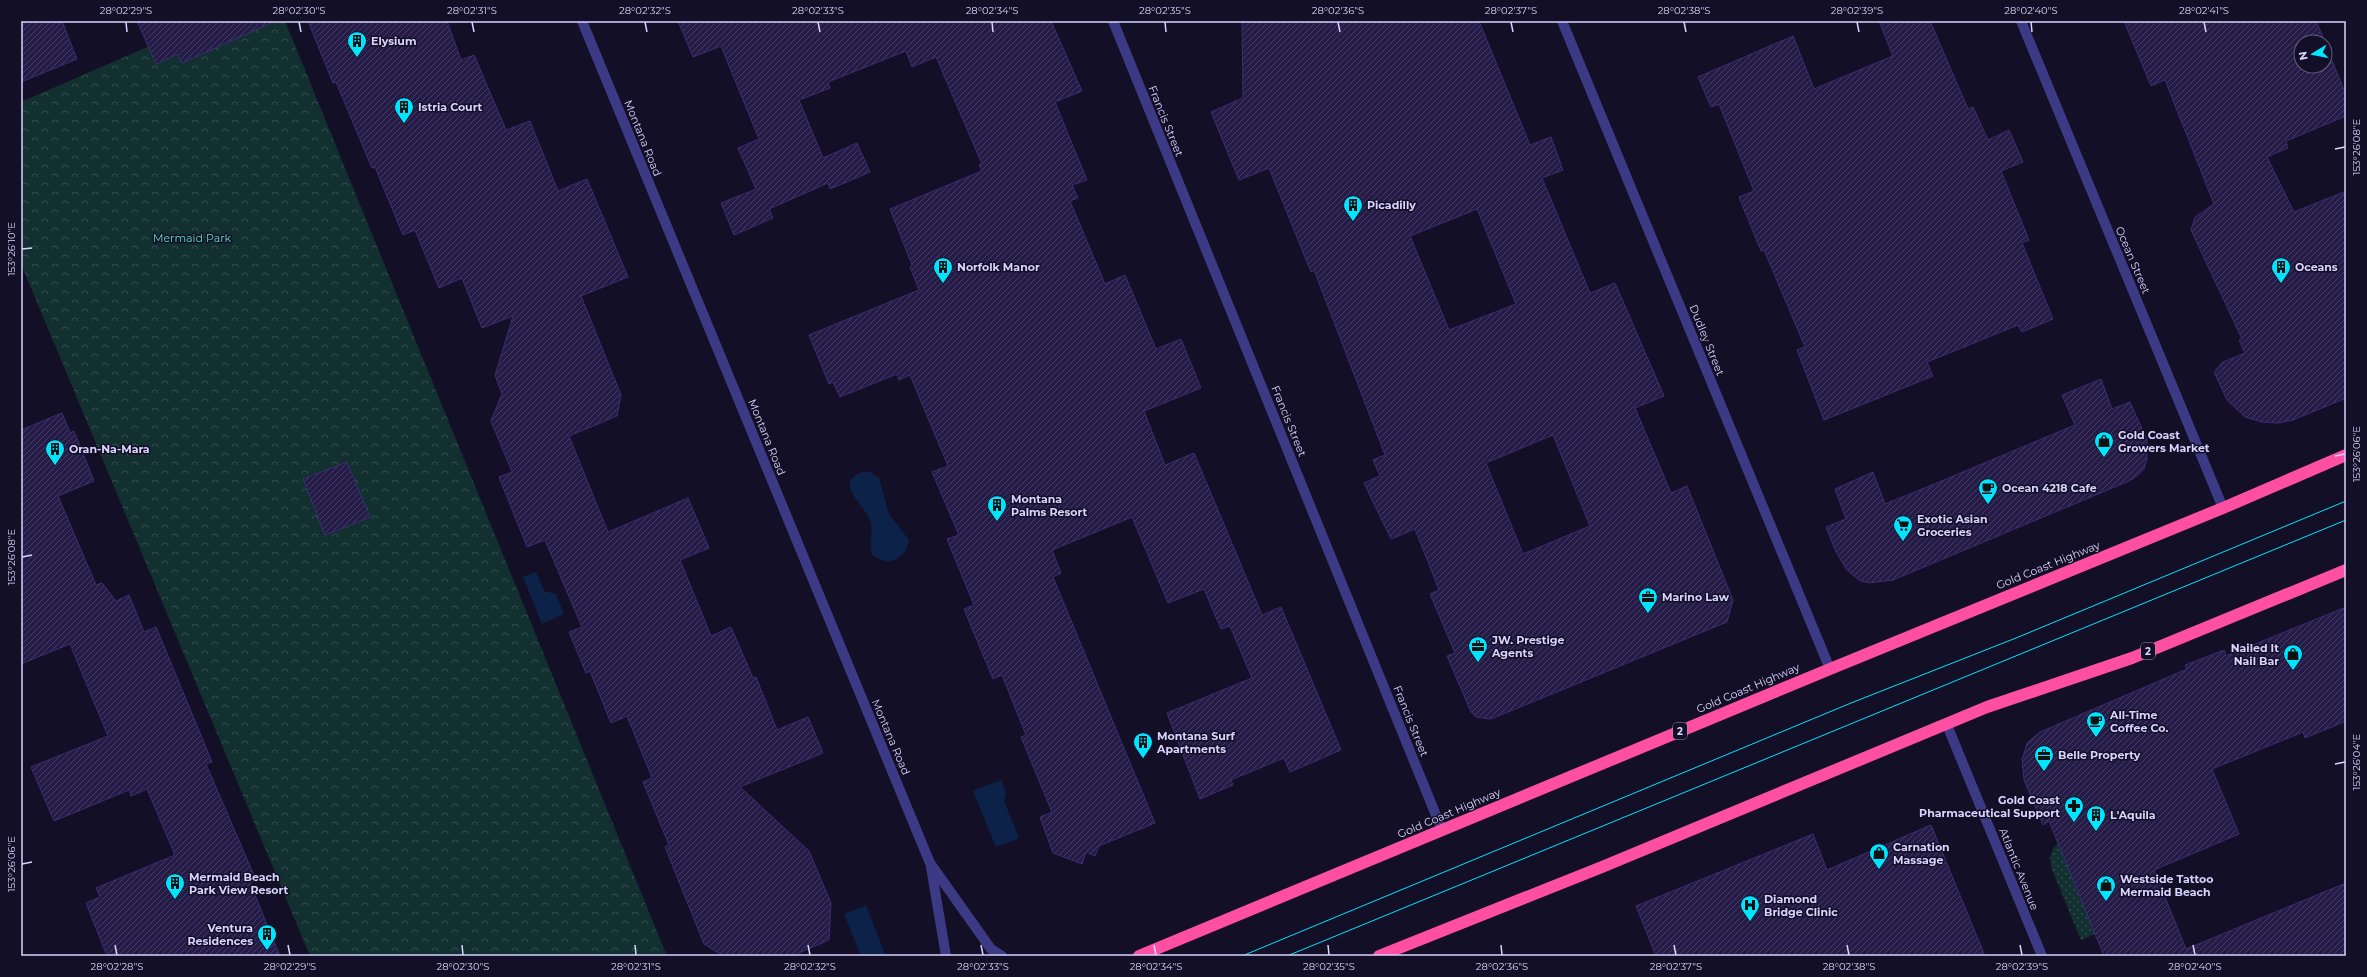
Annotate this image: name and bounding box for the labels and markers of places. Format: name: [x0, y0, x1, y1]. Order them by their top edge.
building icon: Elysium: [346, 30, 368, 58]
place label: Elysium: [371, 34, 416, 48]
building icon: Istria Court: [393, 96, 415, 124]
place label: Istria Court: [418, 100, 483, 114]
building icon: Picadilly: [1342, 194, 1364, 222]
place label: Picadilly: [1367, 198, 1416, 212]
building icon: Norfolk Manor: [932, 256, 954, 284]
building icon: Oceans: [2270, 256, 2292, 284]
place label: Norfolk Manor: [957, 260, 1040, 274]
place label: Oceans: [2295, 260, 2338, 274]
place label: Gold Coast Growers Market: [2118, 428, 2210, 455]
shop icon: Gold Coast Growers Market: [2093, 430, 2115, 458]
building icon: Oran-Na-Mara: [44, 438, 66, 466]
place label: Oran-Na-Mara: [69, 442, 150, 456]
cafe icon: Ocean 4218 Cafe: [1977, 477, 1999, 505]
place label: Ocean 4218 Cafe: [2002, 481, 2097, 495]
place label: Montana Palms Resort: [1011, 492, 1087, 519]
building icon: Montana Palms Resort: [986, 494, 1008, 522]
place label: Exotic Asian Groceries: [1917, 512, 1988, 539]
supermarket icon: Exotic Asian Groceries: [1892, 514, 1914, 542]
office icon: Marino Law: [1637, 586, 1659, 614]
place label: Marino Law: [1662, 590, 1730, 604]
place label: JW. Prestige Agents: [1491, 633, 1564, 660]
office icon: JW. Prestige Agents: [1467, 635, 1489, 663]
place label: Nailed It Nail Bar: [2231, 641, 2279, 668]
shop icon: Nailed It Nail Bar: [2282, 643, 2304, 671]
place label: All-Time Coffee Co.: [2109, 708, 2168, 735]
cafe icon: All-Time Coffee Co.: [2085, 710, 2107, 738]
place label: Montana Surf Apartments: [1156, 729, 1236, 756]
building icon: Montana Surf Apartments: [1132, 731, 1154, 759]
office icon: Belle Property: [2033, 744, 2055, 772]
place label: Belle Property: [2058, 748, 2141, 762]
place label: Gold Coast Pharmaceutical Support: [1919, 793, 2060, 820]
pharmacy icon: Gold Coast Pharmaceutical Support: [2063, 795, 2085, 823]
building icon: L'Aquila: [2085, 804, 2107, 832]
place label: L'Aquila: [2110, 808, 2156, 822]
place label: Carnation Massage: [1893, 840, 1950, 867]
shop icon: Carnation Massage: [1868, 842, 1890, 870]
place label: Mermaid Beach Park View Resort: [189, 870, 288, 897]
building icon: Mermaid Beach Park View Resort: [164, 872, 186, 900]
place label: Westside Tattoo Mermaid Beach: [2120, 872, 2214, 899]
shop icon: Westside Tattoo Mermaid Beach: [2095, 874, 2117, 902]
place label: Diamond Bridge Clinic: [1764, 892, 1838, 919]
hospital icon: Diamond Bridge Clinic: [1739, 894, 1761, 922]
place label: Ventura Residences: [187, 921, 253, 948]
building icon: Ventura Residences: [256, 923, 278, 951]

